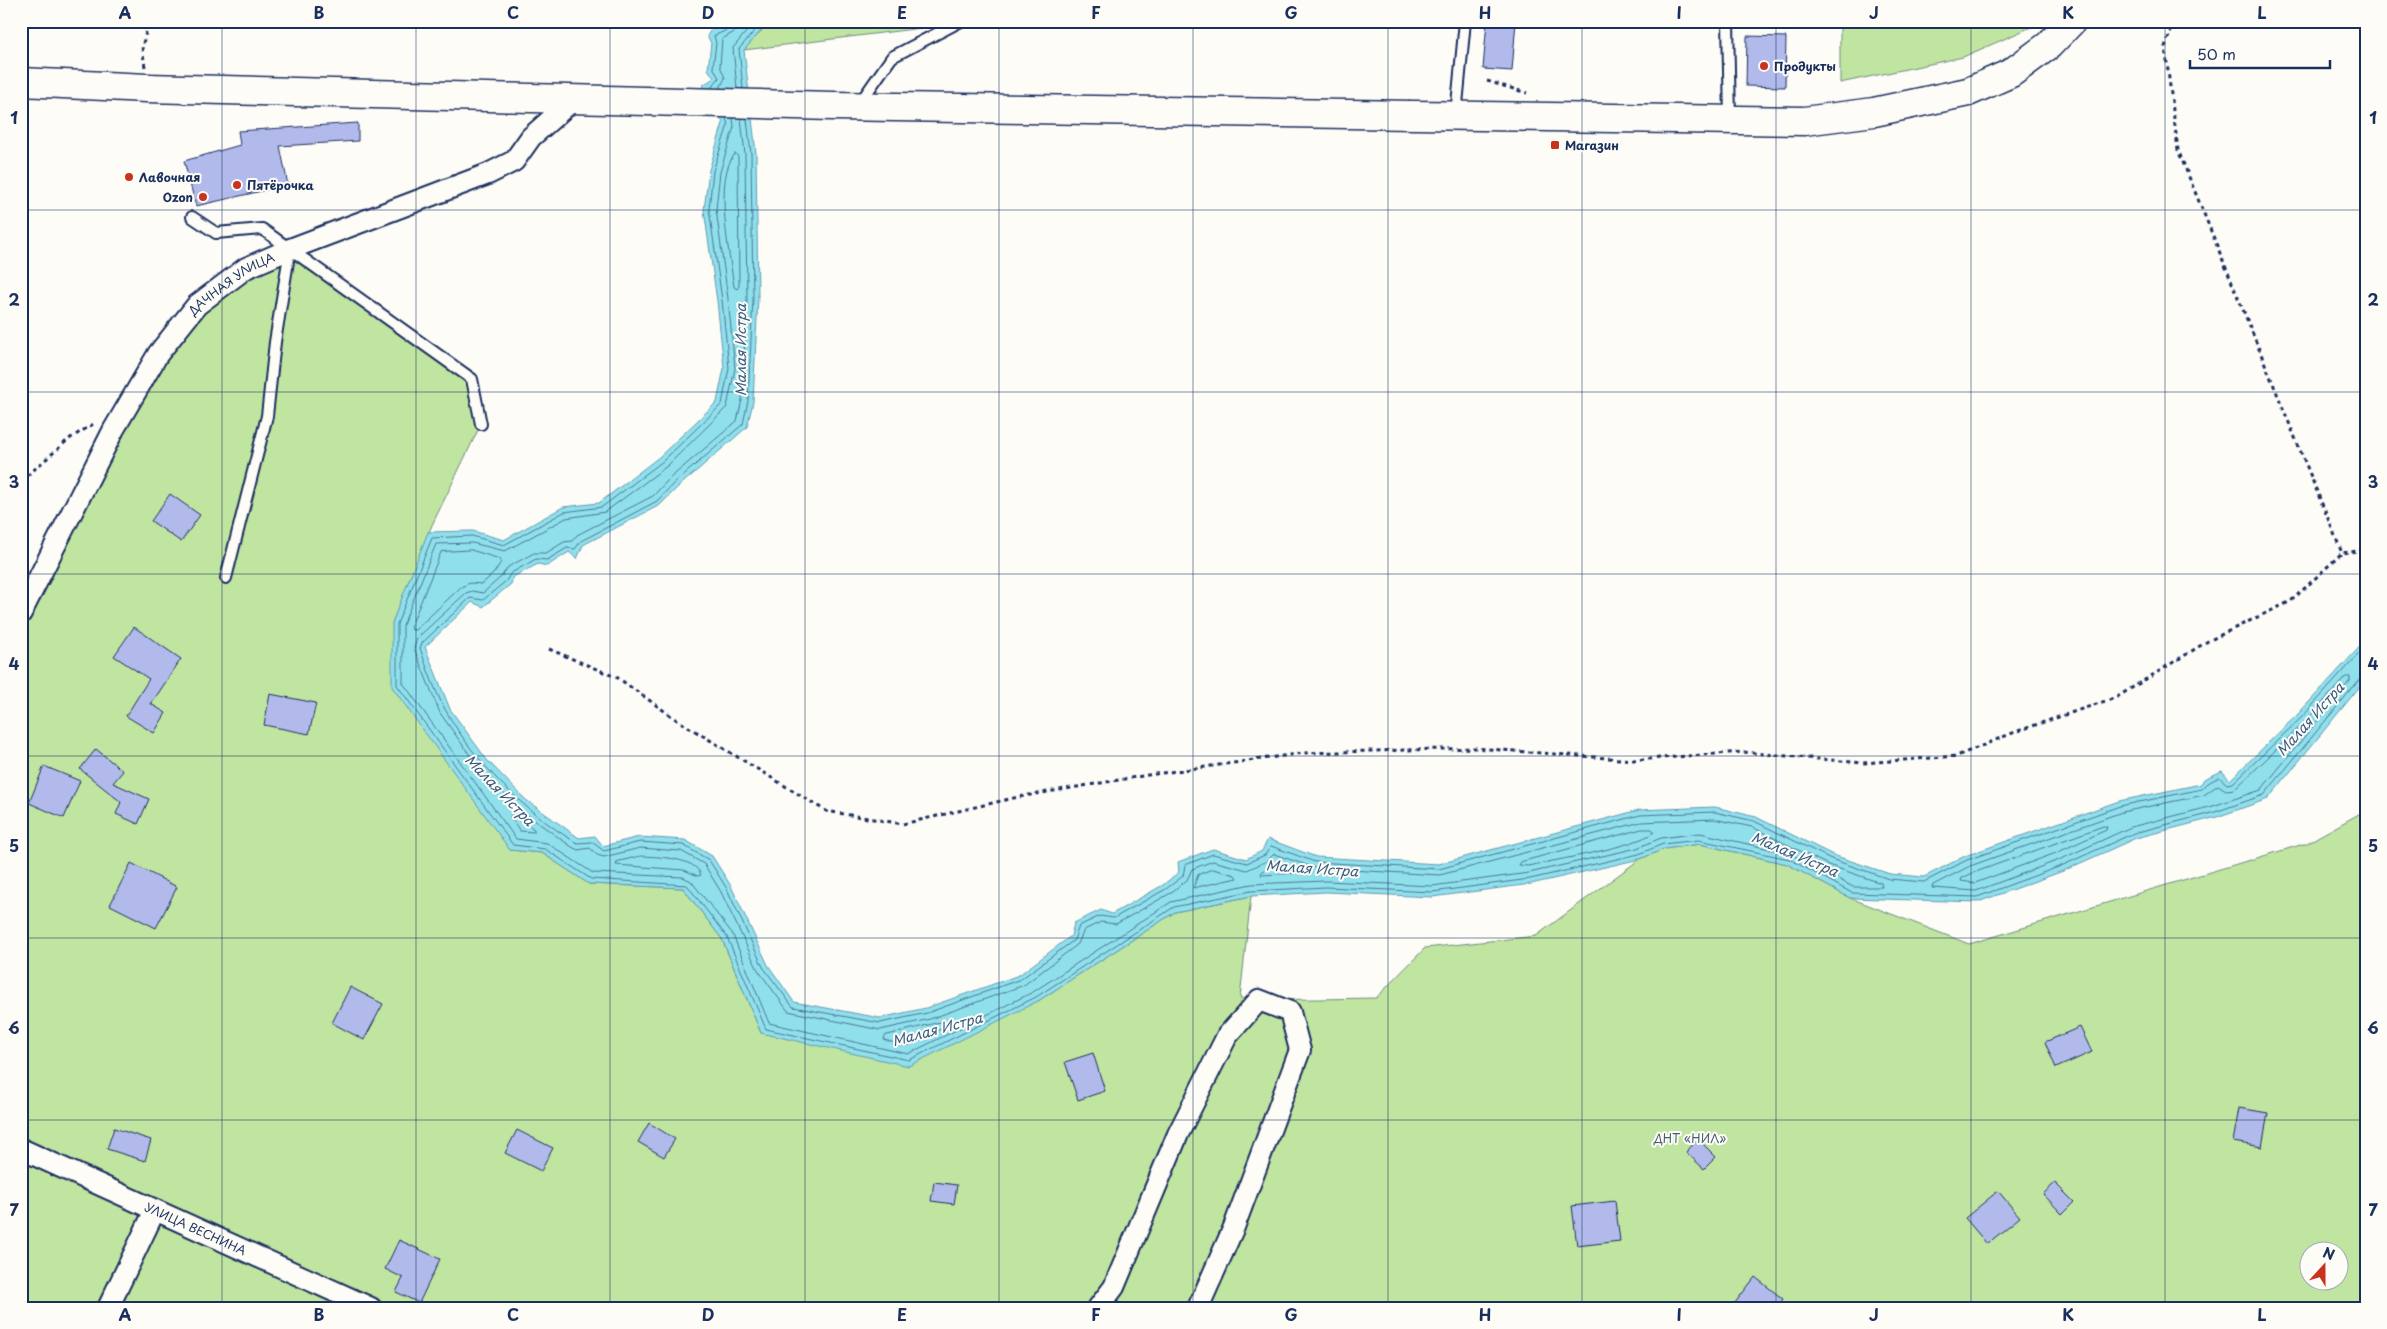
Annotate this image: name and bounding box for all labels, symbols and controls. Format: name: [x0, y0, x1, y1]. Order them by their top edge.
text: A: [119, 0, 132, 24]
text: B: [314, 0, 325, 24]
text: C: [507, 0, 519, 24]
text: D: [702, 0, 714, 24]
text: E: [897, 0, 907, 24]
text: F: [1091, 0, 1101, 24]
text: G: [1284, 0, 1298, 24]
text: H: [1479, 0, 1491, 24]
text: I: [1676, 0, 1682, 24]
text: J: [1869, 0, 1879, 24]
text: K: [2062, 0, 2074, 24]
text: L: [2257, 0, 2267, 24]
scale bar: [2190, 38, 2330, 70]
text: 50 m: [2197, 42, 2236, 65]
place label: Продукты: [1774, 57, 1836, 75]
marker: Продукты: [1758, 60, 1770, 72]
text: 1: [10, 105, 18, 129]
text: 1: [2369, 105, 2377, 129]
place label: Магазин: [1565, 136, 1619, 154]
marker: Магазин: [1549, 139, 1561, 151]
place label: Лавочная: [139, 168, 201, 186]
marker: Лавочная: [123, 171, 135, 183]
place label: Пятёрочка: [247, 176, 314, 194]
marker: Пятёрочка: [231, 179, 243, 191]
place label: Ozon: [163, 188, 193, 206]
marker: Ozon: [197, 191, 209, 203]
street label: ДАЧНАЯ УЛИЦА: [183, 248, 277, 320]
text: 2: [8, 287, 20, 311]
text: 2: [2367, 287, 2379, 311]
water label: Малая Истра: [730, 303, 751, 396]
text: 3: [9, 469, 19, 493]
text: 3: [2368, 469, 2378, 493]
text: 4: [9, 651, 20, 675]
text: 4: [2368, 651, 2379, 675]
water label: Малая Истра: [2271, 677, 2350, 760]
water label: Малая Истра: [460, 749, 541, 831]
water label: Малая Истра: [1748, 826, 1843, 882]
text: 5: [9, 833, 19, 857]
text: 5: [2368, 833, 2378, 857]
water label: Малая Истра: [1265, 854, 1360, 882]
water label: Малая Истра: [890, 1007, 986, 1051]
text: 6: [8, 1015, 20, 1039]
text: 6: [2367, 1015, 2379, 1039]
park label: ДНТ «НИЛ»: [1653, 1129, 1726, 1147]
text: 7: [9, 1197, 19, 1221]
text: 7: [2368, 1197, 2378, 1221]
street label: УЛИЦА ВЕСНИНА: [142, 1198, 249, 1259]
north arrow: [2300, 1242, 2350, 1292]
text: N: [2320, 1242, 2338, 1265]
text: A: [119, 1302, 132, 1326]
text: B: [314, 1302, 325, 1326]
text: C: [507, 1302, 519, 1326]
text: D: [702, 1302, 714, 1326]
text: E: [897, 1302, 907, 1326]
text: F: [1091, 1302, 1101, 1326]
text: G: [1284, 1302, 1298, 1326]
text: H: [1479, 1302, 1491, 1326]
text: I: [1676, 1302, 1682, 1326]
text: J: [1869, 1302, 1879, 1326]
text: K: [2062, 1302, 2074, 1326]
text: L: [2257, 1302, 2267, 1326]

